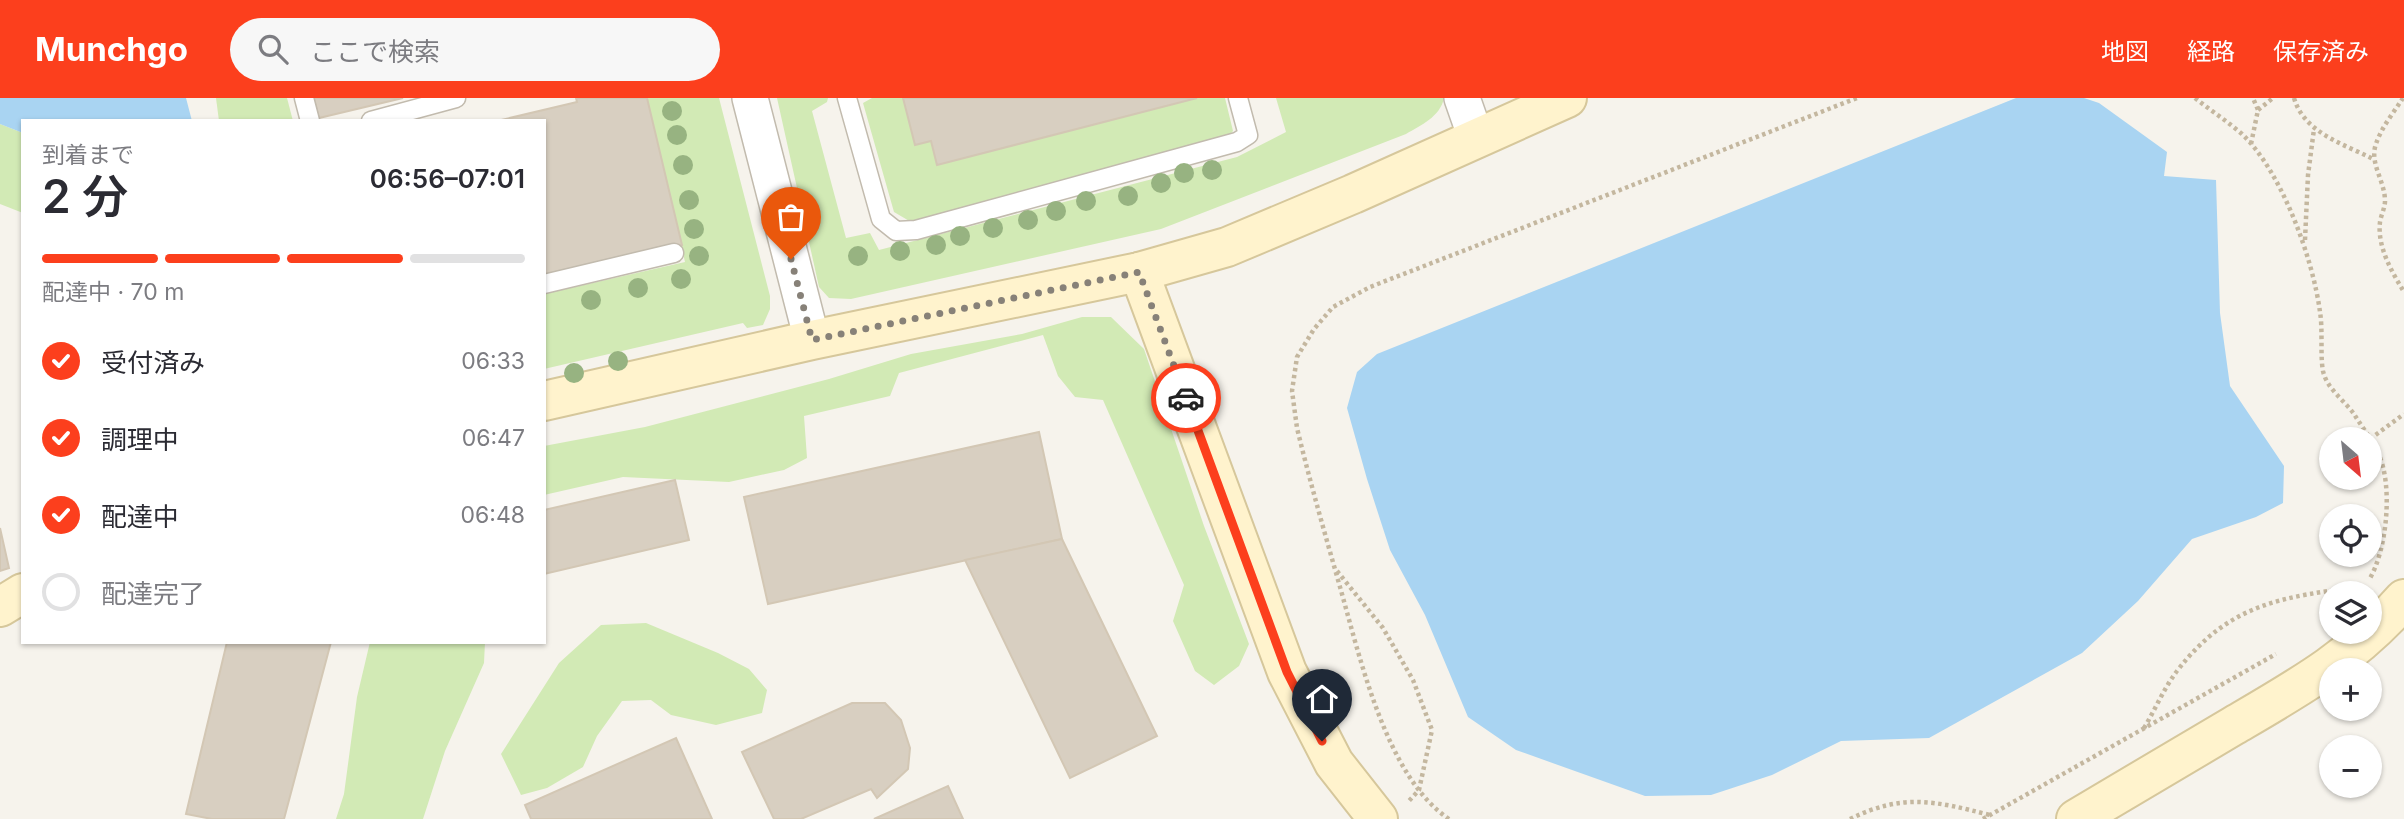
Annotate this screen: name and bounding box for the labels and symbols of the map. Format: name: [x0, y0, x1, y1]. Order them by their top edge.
pin: [761, 187, 821, 259]
courier: [1151, 363, 1221, 433]
north arrow: [2319, 427, 2382, 490]
pin: [1292, 669, 1352, 741]

